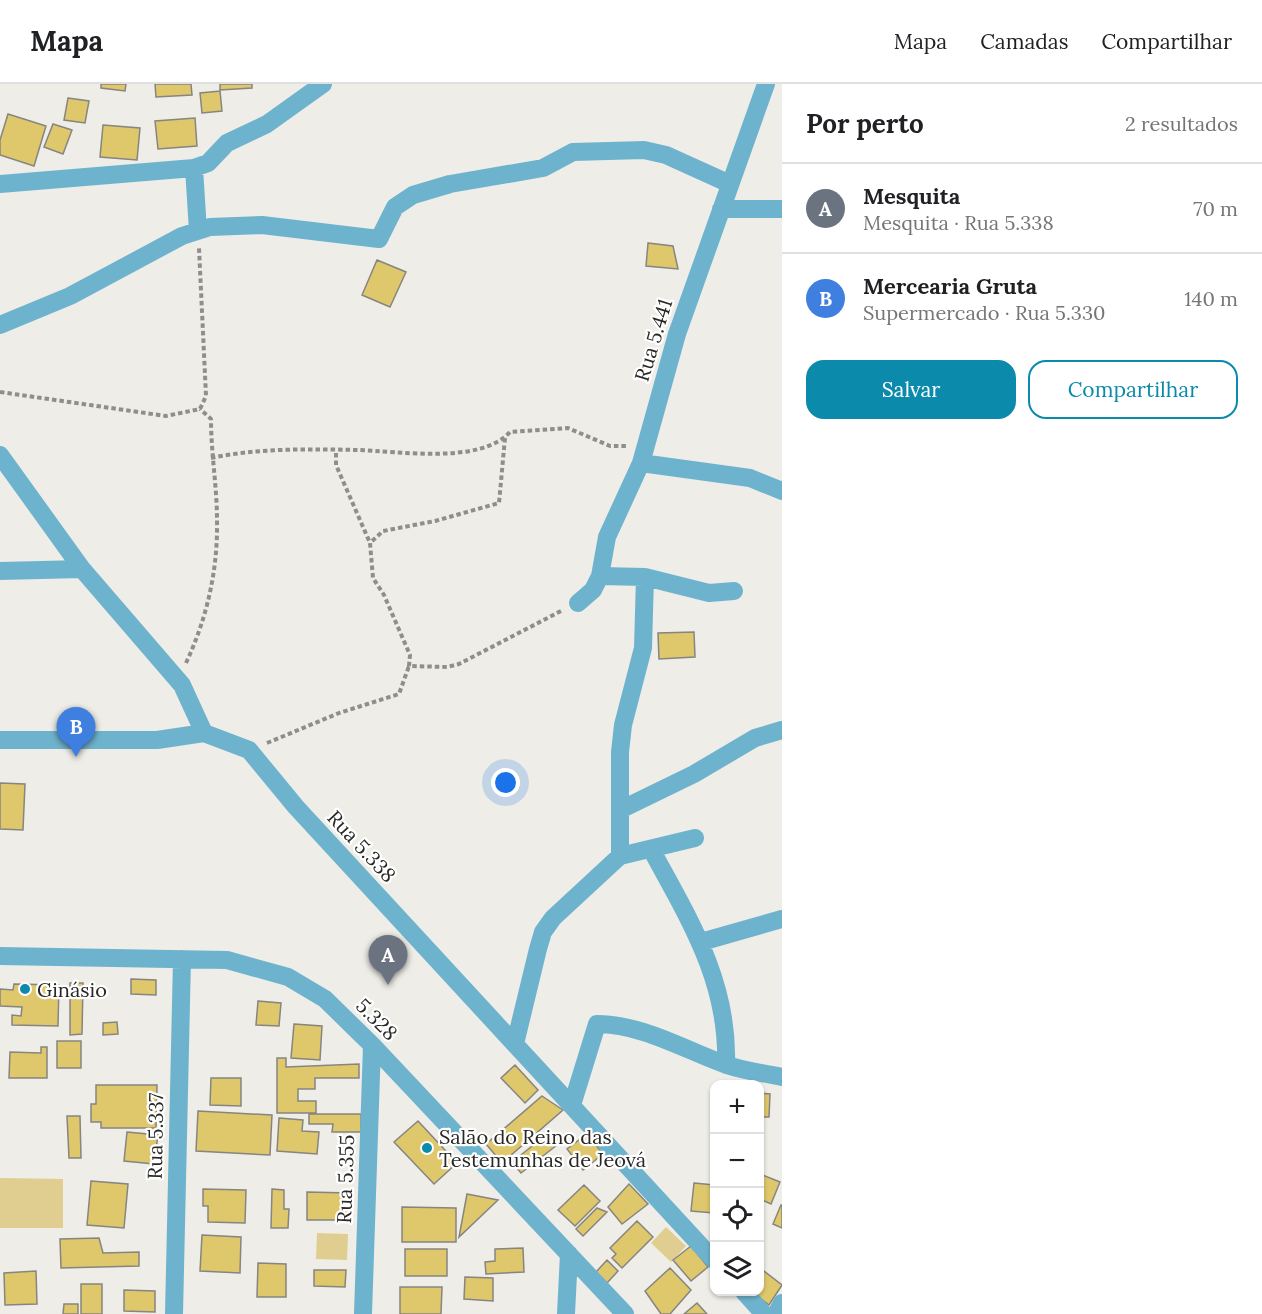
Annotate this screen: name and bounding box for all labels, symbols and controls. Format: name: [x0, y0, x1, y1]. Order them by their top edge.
text: Mapa: [30, 23, 103, 59]
text: Mapa: [894, 28, 947, 55]
text: Camadas: [980, 28, 1068, 55]
text: Compartilhar: [1101, 28, 1232, 55]
text: Por perto: [806, 107, 924, 140]
text: 2 resultados: [1125, 111, 1238, 136]
text: Mesquita: [863, 182, 960, 210]
text: A: [819, 196, 832, 221]
text: 70 m: [1193, 196, 1238, 221]
text: Mesquita · Rua 5.338: [863, 210, 1054, 235]
text: Mercearia Gruta: [863, 272, 1037, 300]
text: B: [819, 286, 832, 311]
text: 140 m: [1184, 286, 1238, 311]
street label: Rua 5.441: [629, 296, 677, 384]
text: Supermercado · Rua 5.330: [863, 300, 1106, 325]
button: Salvar: [806, 360, 1016, 419]
button: Compartilhar: [1028, 360, 1238, 419]
pin: B: [56, 708, 96, 757]
your location: [491, 768, 520, 797]
street label: Rua 5.338: [322, 805, 402, 887]
pin: A: [368, 936, 408, 985]
place label: Ginásio: [37, 977, 107, 1002]
marker: Ginásio: [18, 982, 32, 996]
street label: 5.328: [351, 993, 403, 1045]
map controls: [710, 1080, 764, 1296]
button: +: [710, 1080, 764, 1134]
street label: Rua 5.337: [142, 1092, 168, 1180]
place label: Salão do Reino das Testemunhas de Jeová: [439, 1124, 646, 1172]
street label: Rua 5.355: [331, 1134, 359, 1224]
button: −: [710, 1134, 764, 1188]
marker: Salão do Reino das Testemunhas de Jeová: [420, 1141, 434, 1155]
button: locate: [710, 1188, 764, 1242]
button: layers: [710, 1242, 764, 1296]

